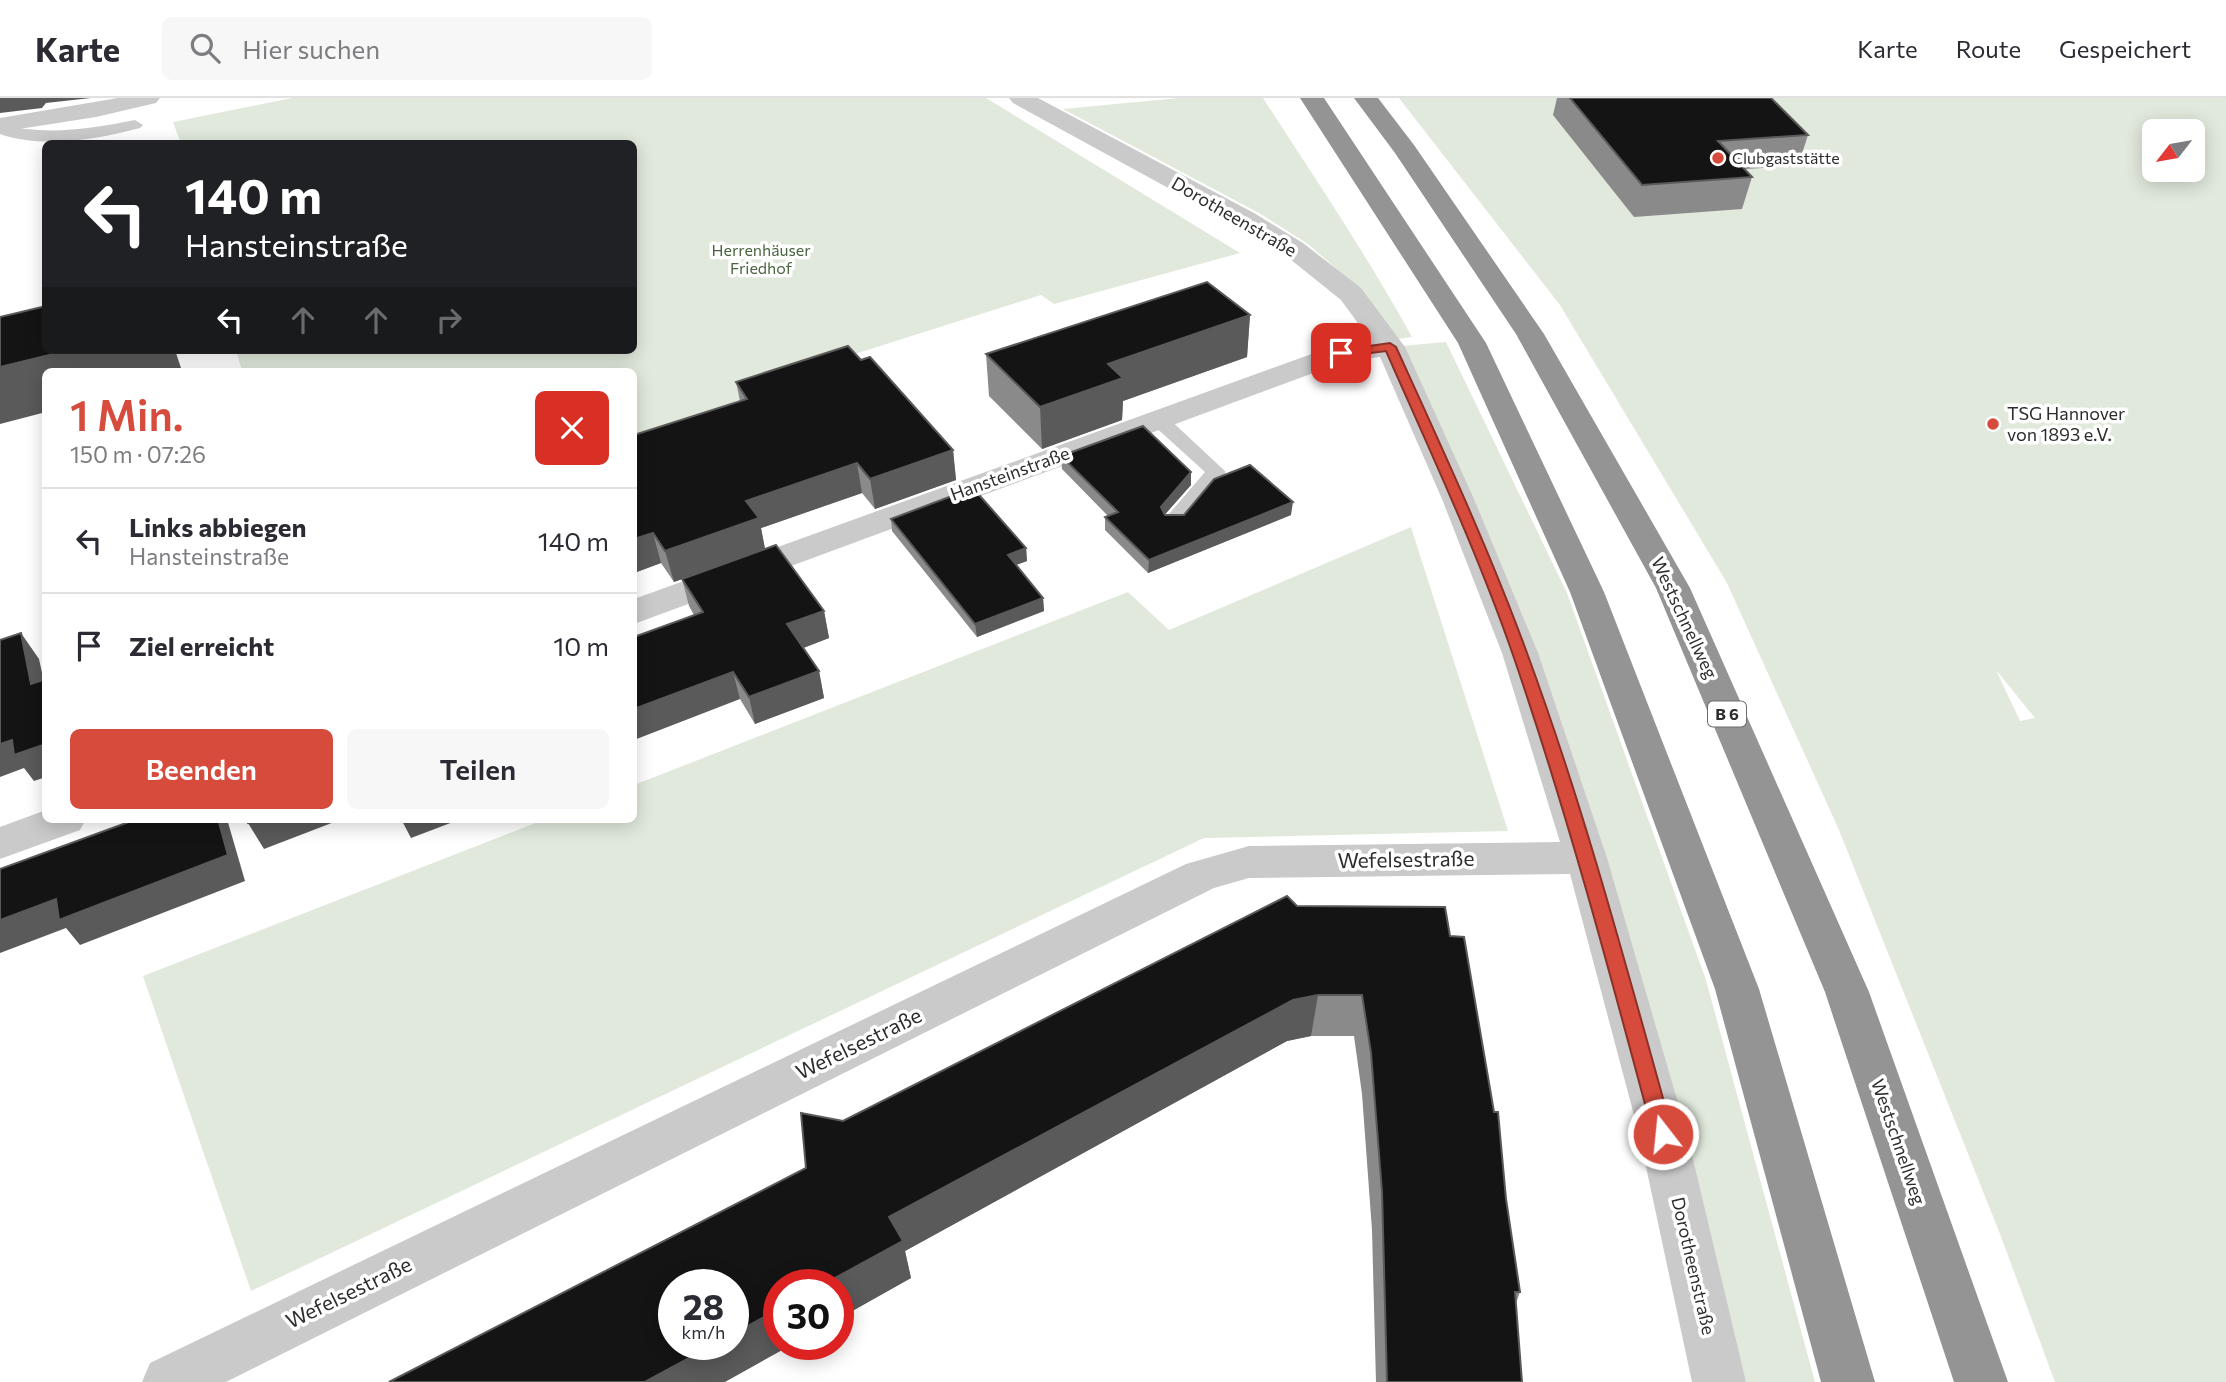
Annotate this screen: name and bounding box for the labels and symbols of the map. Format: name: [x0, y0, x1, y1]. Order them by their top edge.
north arrow: [2142, 119, 2205, 182]
place label: Clubgaststätte: [1732, 148, 1840, 167]
marker: Clubgaststätte: [1710, 150, 1726, 166]
street label: Dorotheenstraße: [1168, 171, 1301, 261]
park label: Herrenhäuser Friedhof: [711, 240, 811, 277]
pin: [1311, 323, 1371, 383]
place label: TSG Hannover von 1893 e.V.: [2007, 402, 2125, 445]
marker: TSG Hannover von 1893 e.V.: [1985, 416, 2001, 432]
street label: Hansteinstraße: [947, 441, 1072, 505]
street label: Westschnellweg: [1647, 553, 1723, 682]
road number: B 6: [1708, 702, 1746, 726]
street label: Wefelsestraße: [1337, 845, 1475, 872]
street label: Wefelsestraße: [791, 1001, 925, 1084]
street label: Westschnellweg: [1867, 1076, 1931, 1208]
position arrow: [1626, 1097, 1700, 1171]
street label: Dorotheenstraße: [1667, 1195, 1721, 1337]
street label: Wefelsestraße: [281, 1250, 415, 1333]
speed limit sign: 30: [763, 1269, 854, 1360]

